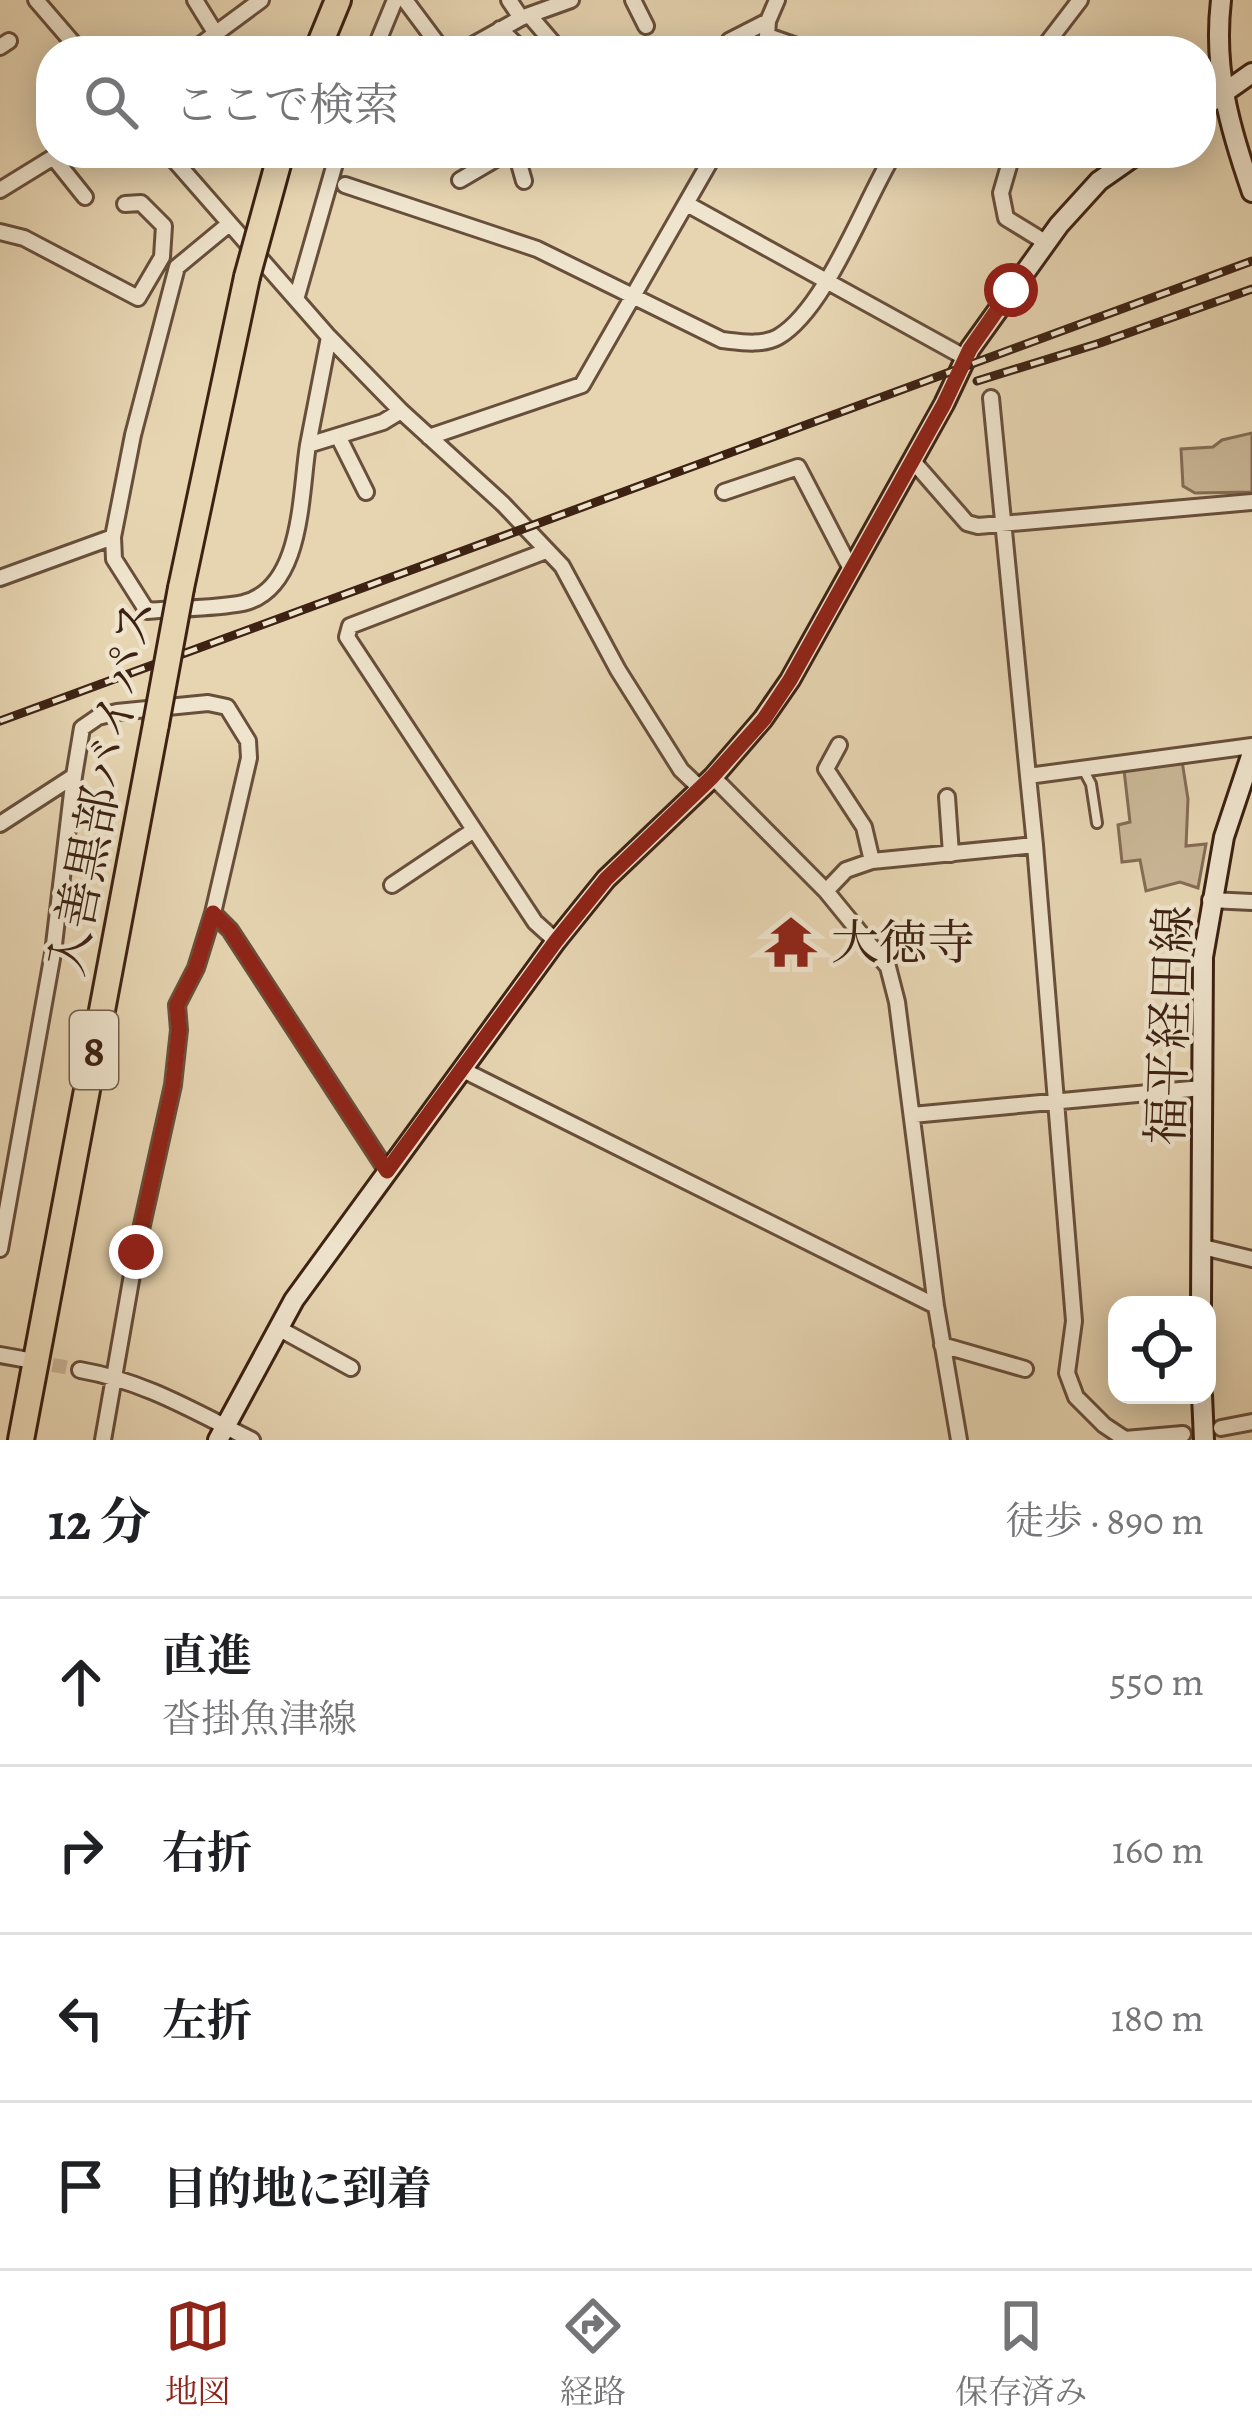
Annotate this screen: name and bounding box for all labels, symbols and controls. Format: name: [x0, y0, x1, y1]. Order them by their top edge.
search box: [36, 36, 1216, 168]
icon: search: [78, 69, 144, 135]
text: ここで検索: [174, 74, 399, 136]
route start: [984, 263, 1038, 317]
street label: 入善黒部バイパス: [33, 593, 171, 981]
street label: 福平経田線: [1133, 904, 1207, 1146]
place label: 大徳寺: [831, 910, 975, 976]
temple icon: 大徳寺: [762, 913, 820, 971]
road number: 8: [70, 1011, 118, 1089]
route end: [109, 1225, 163, 1279]
map controls: [1108, 1296, 1216, 1404]
button: locate: [1108, 1296, 1216, 1404]
text: 12 分: [48, 1487, 151, 1557]
text: 徒歩 · 890 m: [1005, 1494, 1204, 1547]
text: 直進: [162, 1625, 252, 1687]
icon: ahead: [48, 1649, 114, 1715]
text: 550 m: [1110, 1655, 1204, 1708]
text: 沓掛魚津線: [162, 1692, 357, 1745]
icon: right: [48, 1817, 114, 1883]
text: 右折: [162, 1822, 252, 1884]
text: 160 m: [1112, 1823, 1204, 1876]
icon: left: [48, 1985, 114, 2051]
text: 左折: [162, 1990, 252, 2052]
text: 180 m: [1111, 1991, 1204, 2044]
icon: arrive: [48, 2153, 114, 2219]
text: 目的地に到着: [162, 2158, 432, 2220]
tab: 地図: [165, 2293, 231, 2414]
tab: 経路: [560, 2293, 626, 2414]
tab: 保存済み: [955, 2293, 1087, 2414]

